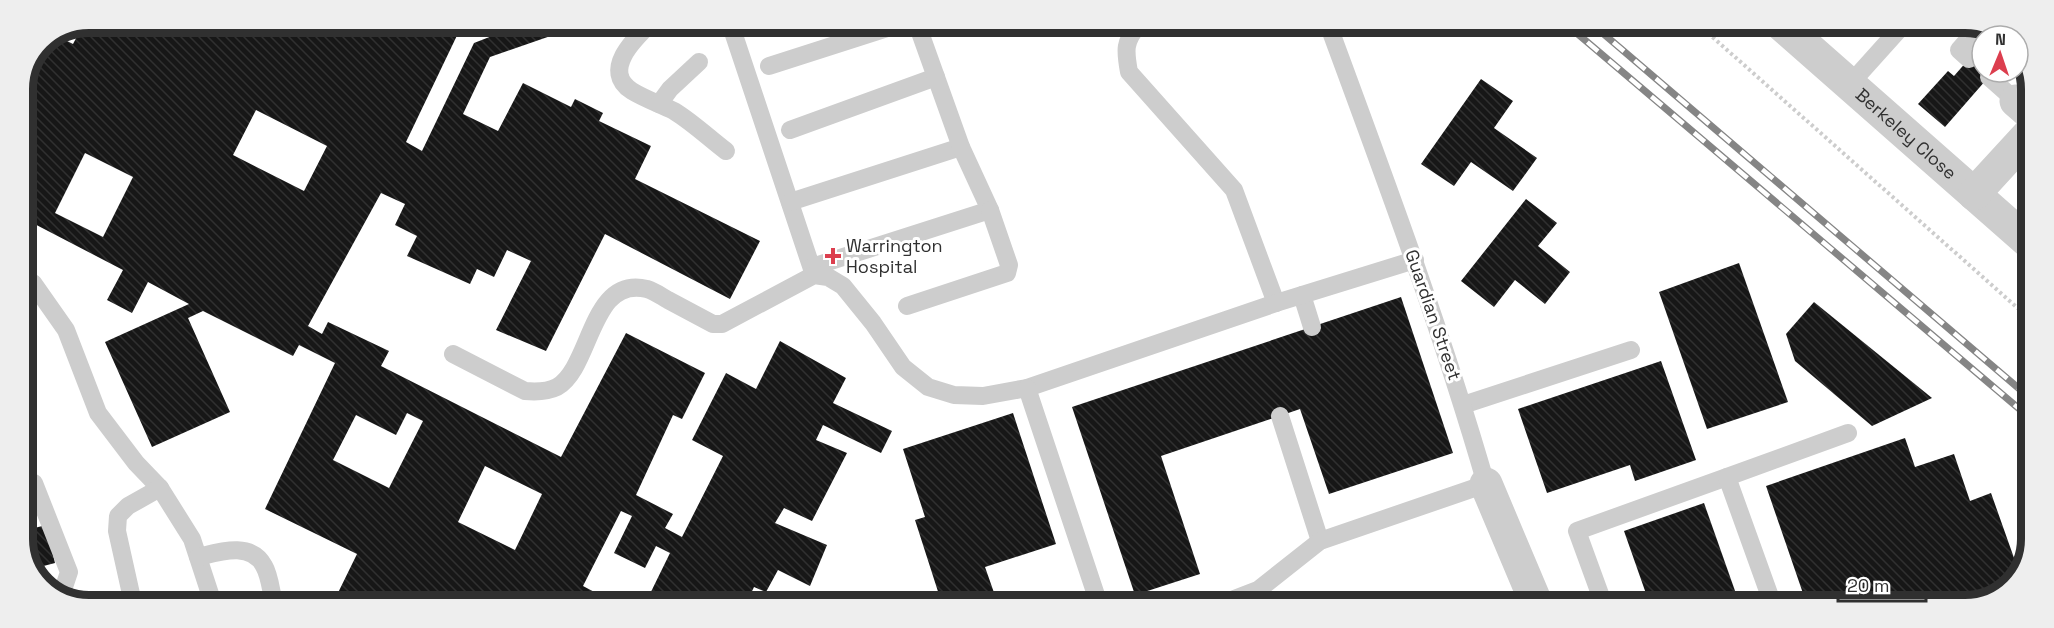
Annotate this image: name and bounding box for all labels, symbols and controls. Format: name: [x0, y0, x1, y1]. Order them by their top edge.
north arrow: [1970, 24, 2030, 84]
text: N: [1995, 29, 2006, 50]
street label: Berkeley Close: [1851, 83, 1962, 184]
place label: Warrington Hospital: [846, 234, 943, 278]
street label: Guardian Street: [1400, 246, 1467, 383]
marker: Warrington Hospital: [824, 247, 842, 265]
scale bar: [1838, 565, 1926, 603]
text: 20 m: [1847, 574, 1890, 597]

